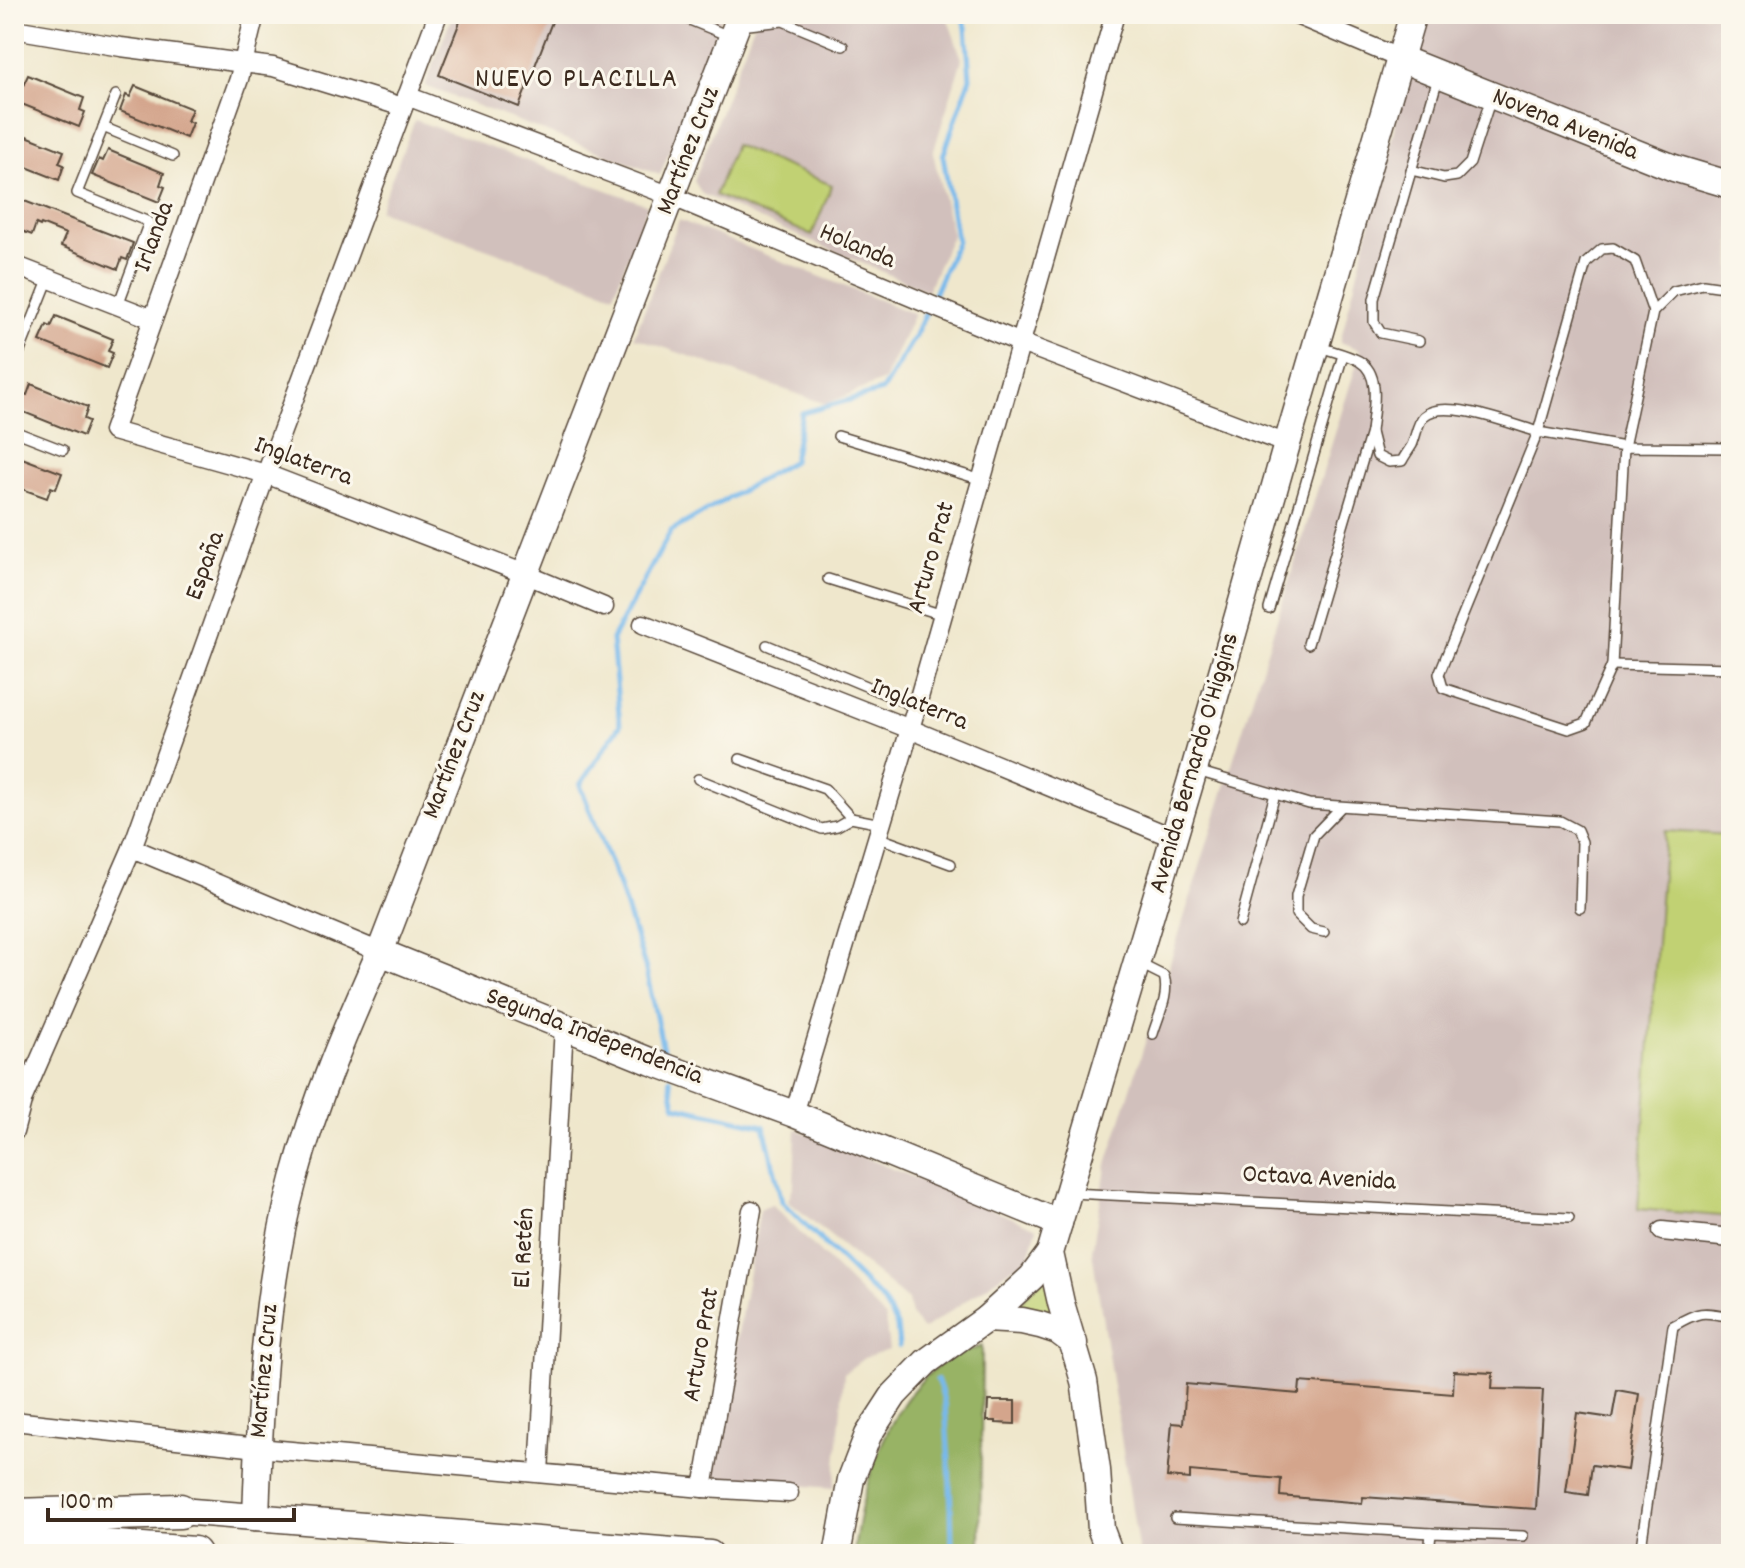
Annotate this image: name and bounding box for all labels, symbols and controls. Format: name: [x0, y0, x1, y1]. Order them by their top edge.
district label: NUEVO PLACILLA: [475, 61, 679, 101]
street label: Novena Avenida: [1486, 79, 1644, 171]
street label: Martínez Cruz: [648, 82, 730, 220]
street label: Irlanda: [125, 196, 185, 277]
street label: Holanda: [813, 214, 902, 280]
street label: Inglaterra: [249, 427, 358, 497]
street label: Arturo Prat: [898, 497, 966, 618]
street label: España: [176, 525, 236, 606]
street label: Avenida Bernardo O'Higgins: [1140, 629, 1250, 897]
street label: Inglaterra: [865, 669, 974, 742]
street label: Martínez Cruz: [414, 686, 496, 824]
street label: Segunda Independencia: [480, 979, 709, 1096]
street label: Octava Avenida: [1241, 1157, 1398, 1202]
street label: El Retén: [504, 1207, 546, 1289]
street label: Arturo Prat: [674, 1285, 730, 1405]
street label: Martínez Cruz: [241, 1302, 289, 1440]
scale bar: [48, 1472, 294, 1522]
text: 100 m: [60, 1486, 113, 1520]

